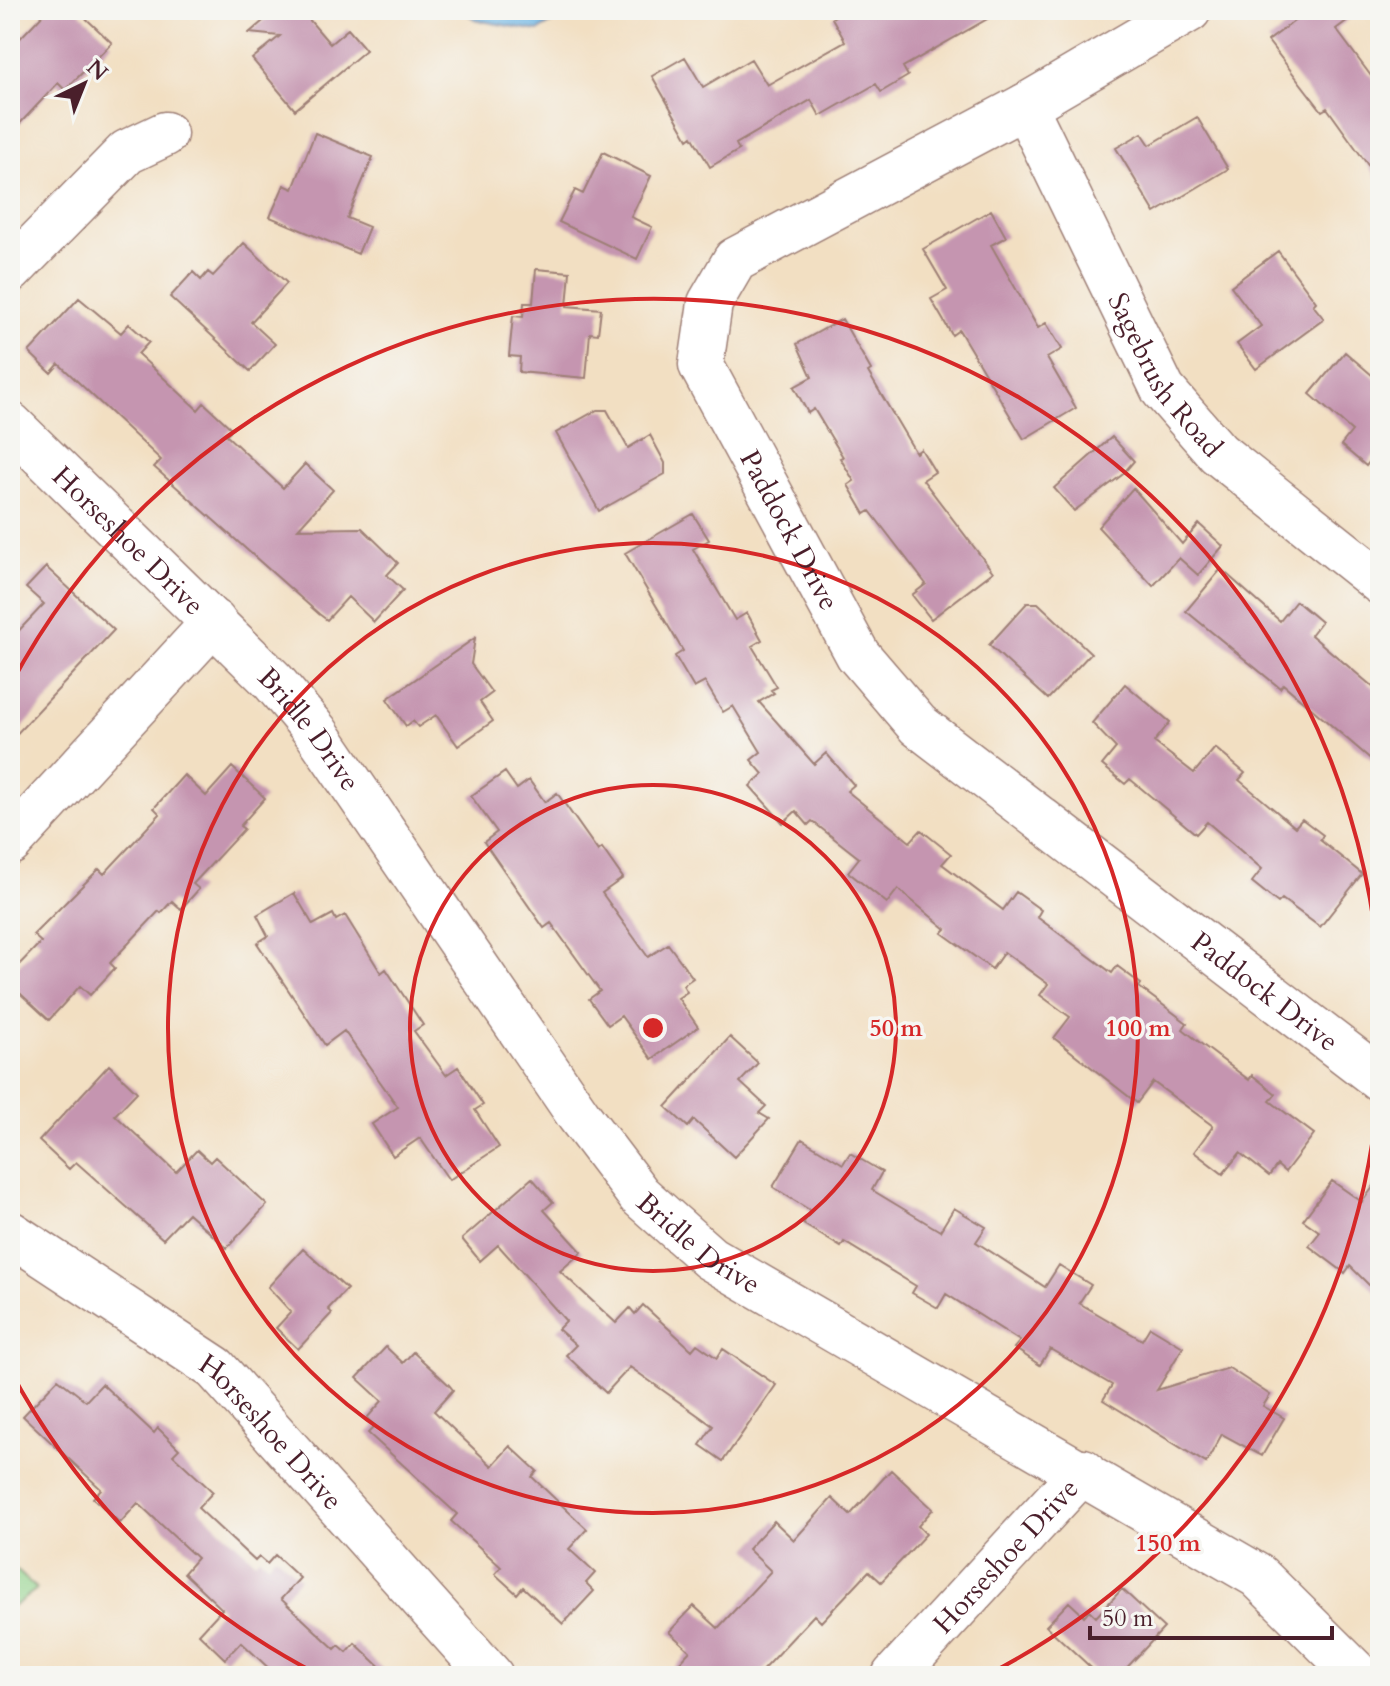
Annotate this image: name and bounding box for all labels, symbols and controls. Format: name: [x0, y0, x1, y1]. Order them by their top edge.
north arrow: [44, 44, 124, 124]
text: N: [80, 53, 114, 88]
street label: Sagebrush Road: [1099, 287, 1231, 466]
street label: Paddock Drive: [730, 443, 848, 617]
street label: Horseshoe Drive: [44, 458, 212, 624]
street label: Bridle Drive: [250, 659, 369, 799]
street label: Paddock Drive: [1183, 923, 1346, 1061]
text: 50 m: [869, 1012, 923, 1045]
text: 100 m: [1105, 1012, 1172, 1045]
centre of rings: [639, 1014, 667, 1042]
street label: Bridle Drive: [628, 1184, 767, 1303]
street label: Horseshoe Drive: [192, 1345, 351, 1518]
street label: Horseshoe Drive: [925, 1470, 1087, 1642]
text: 150 m: [1135, 1527, 1202, 1560]
scale bar: [1090, 1590, 1332, 1640]
text: 50 m: [1102, 1602, 1154, 1635]

